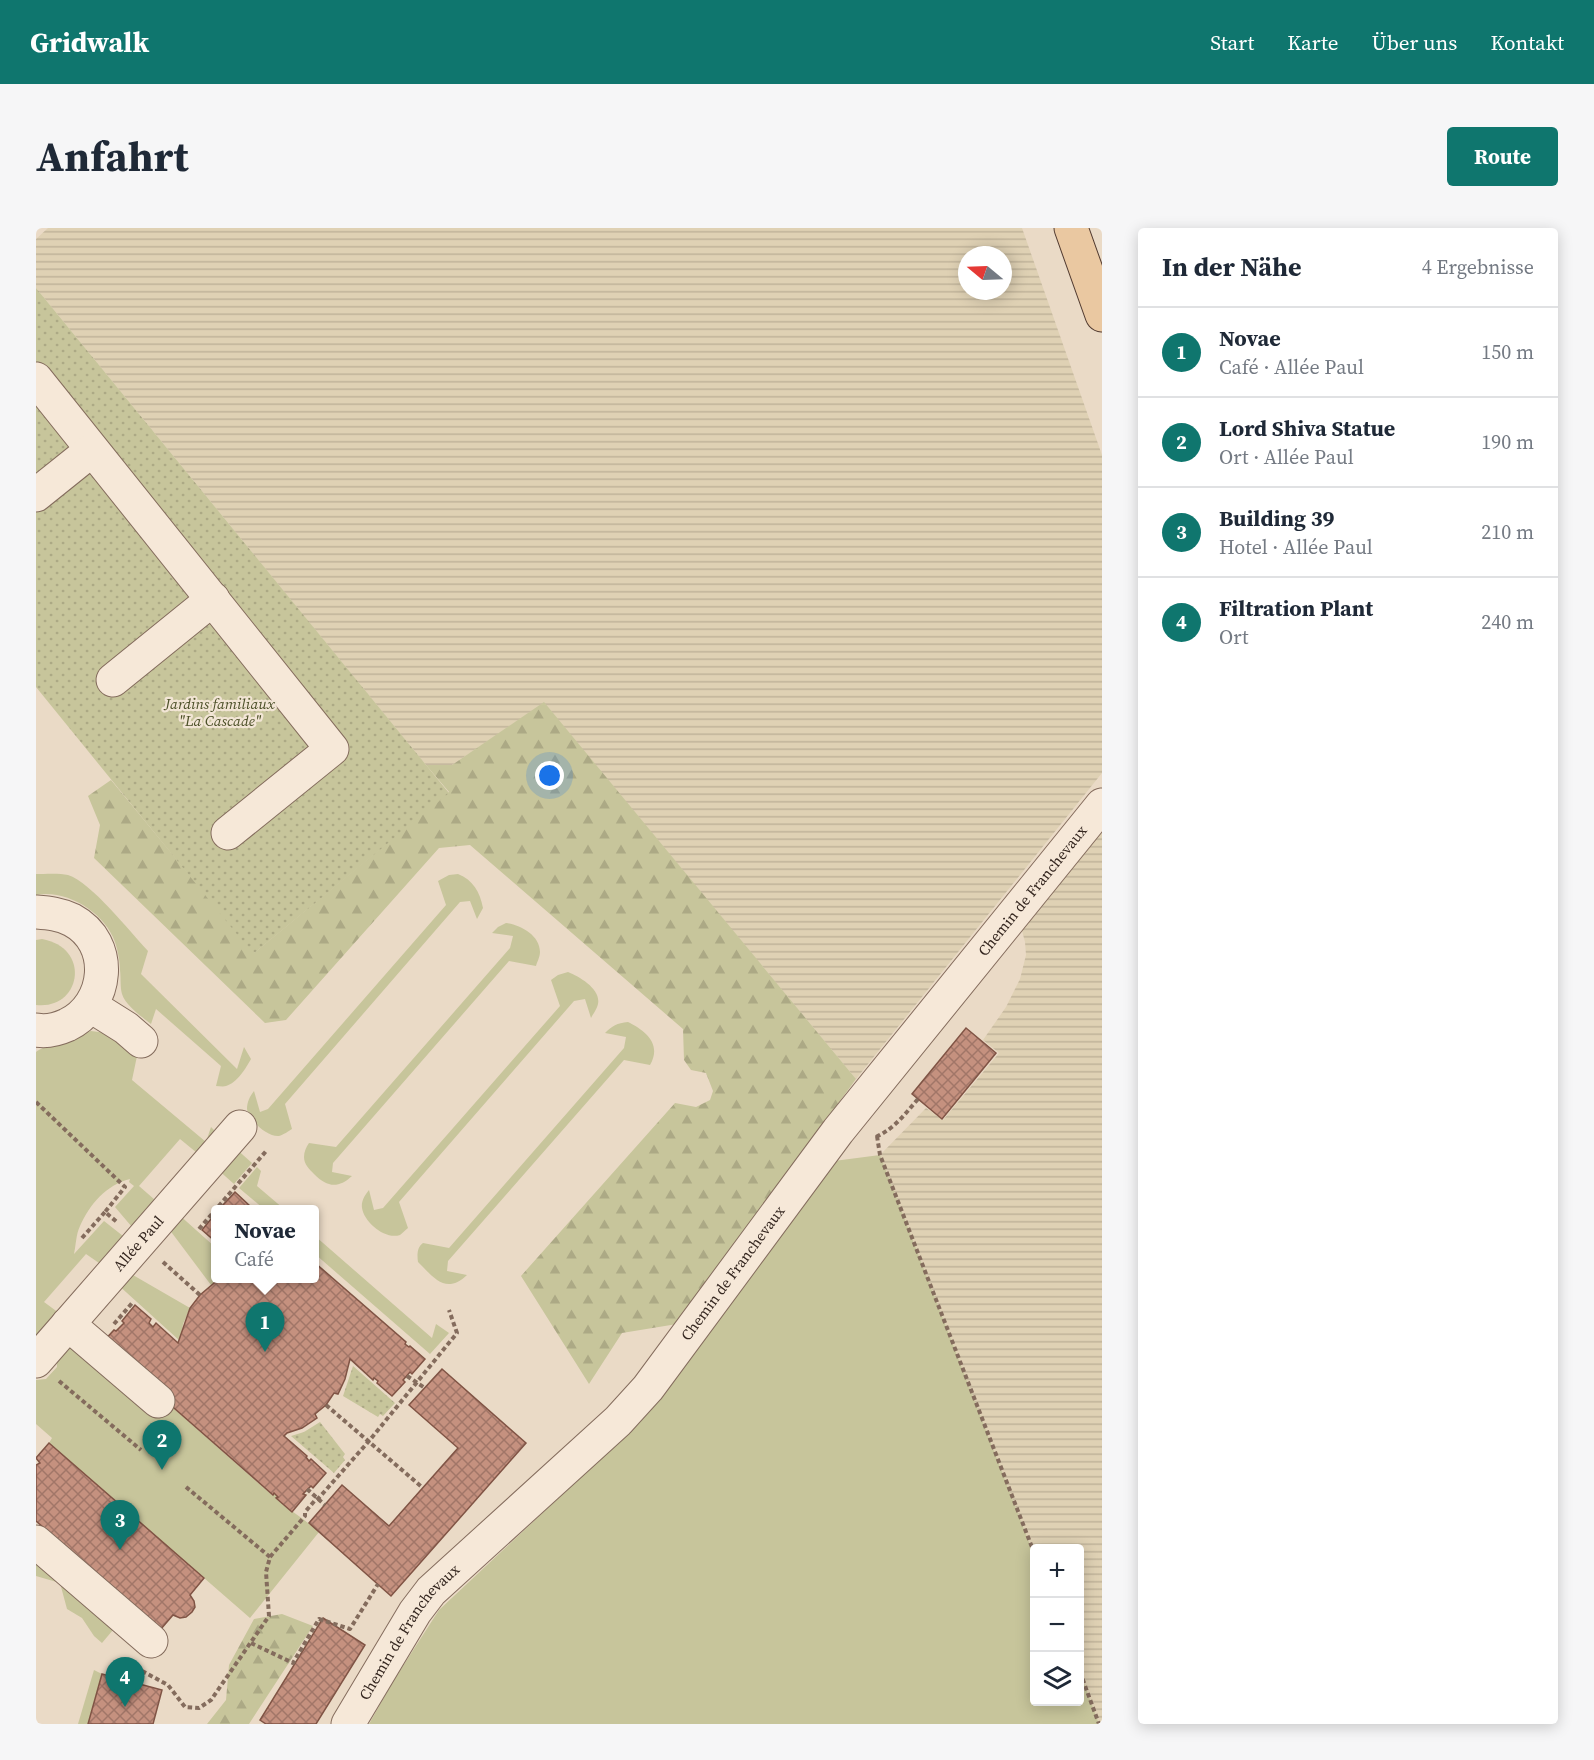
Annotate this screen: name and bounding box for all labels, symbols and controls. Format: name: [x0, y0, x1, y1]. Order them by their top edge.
text: Gridwalk: [30, 23, 149, 61]
text: Start: [1210, 28, 1254, 57]
text: Karte: [1287, 28, 1338, 57]
text: Über uns: [1371, 28, 1457, 57]
text: Kontakt: [1490, 28, 1564, 57]
text: Anfahrt: [36, 127, 188, 185]
button: Route: [1447, 127, 1558, 186]
north arrow: [958, 246, 1012, 300]
text: In der Nähe: [1162, 249, 1302, 285]
text: 4 Ergebnisse: [1422, 253, 1534, 281]
text: Novae: [1219, 323, 1281, 353]
text: 1: [1176, 338, 1187, 366]
text: 150 m: [1481, 338, 1534, 366]
text: Café · Allée Paul: [1219, 353, 1364, 381]
text: Lord Shiva Statue: [1219, 413, 1395, 443]
text: 2: [1176, 428, 1187, 456]
text: 190 m: [1481, 428, 1534, 456]
text: Ort · Allée Paul: [1219, 443, 1354, 471]
text: Building 39: [1219, 503, 1335, 533]
text: 3: [1176, 518, 1187, 546]
text: 210 m: [1481, 518, 1534, 546]
text: Hotel · Allée Paul: [1219, 533, 1373, 561]
text: Filtration Plant: [1219, 593, 1373, 623]
text: 4: [1176, 608, 1187, 636]
text: 240 m: [1481, 608, 1534, 636]
text: Ort: [1219, 623, 1248, 651]
park label: Jardins familiaux "La Cascade": [163, 693, 276, 731]
your location: [535, 761, 564, 790]
street label: Chemin de Franchevaux: [973, 820, 1092, 960]
street label: Chemin de Franchevaux: [676, 1201, 789, 1345]
popup: [211, 1205, 319, 1283]
street label: Allée Paul: [108, 1210, 169, 1275]
text: Novae: [234, 1215, 296, 1245]
text: Café: [234, 1245, 274, 1273]
pin: 1: [246, 1302, 284, 1352]
pin: 2: [142, 1420, 182, 1470]
pin: 3: [100, 1500, 140, 1550]
map controls: [1030, 1544, 1084, 1706]
button: +: [1030, 1544, 1084, 1598]
street label: Chemin de Franchevaux: [354, 1559, 464, 1704]
button: −: [1030, 1598, 1084, 1652]
button: layers: [1030, 1652, 1084, 1706]
pin: 4: [106, 1658, 145, 1707]

